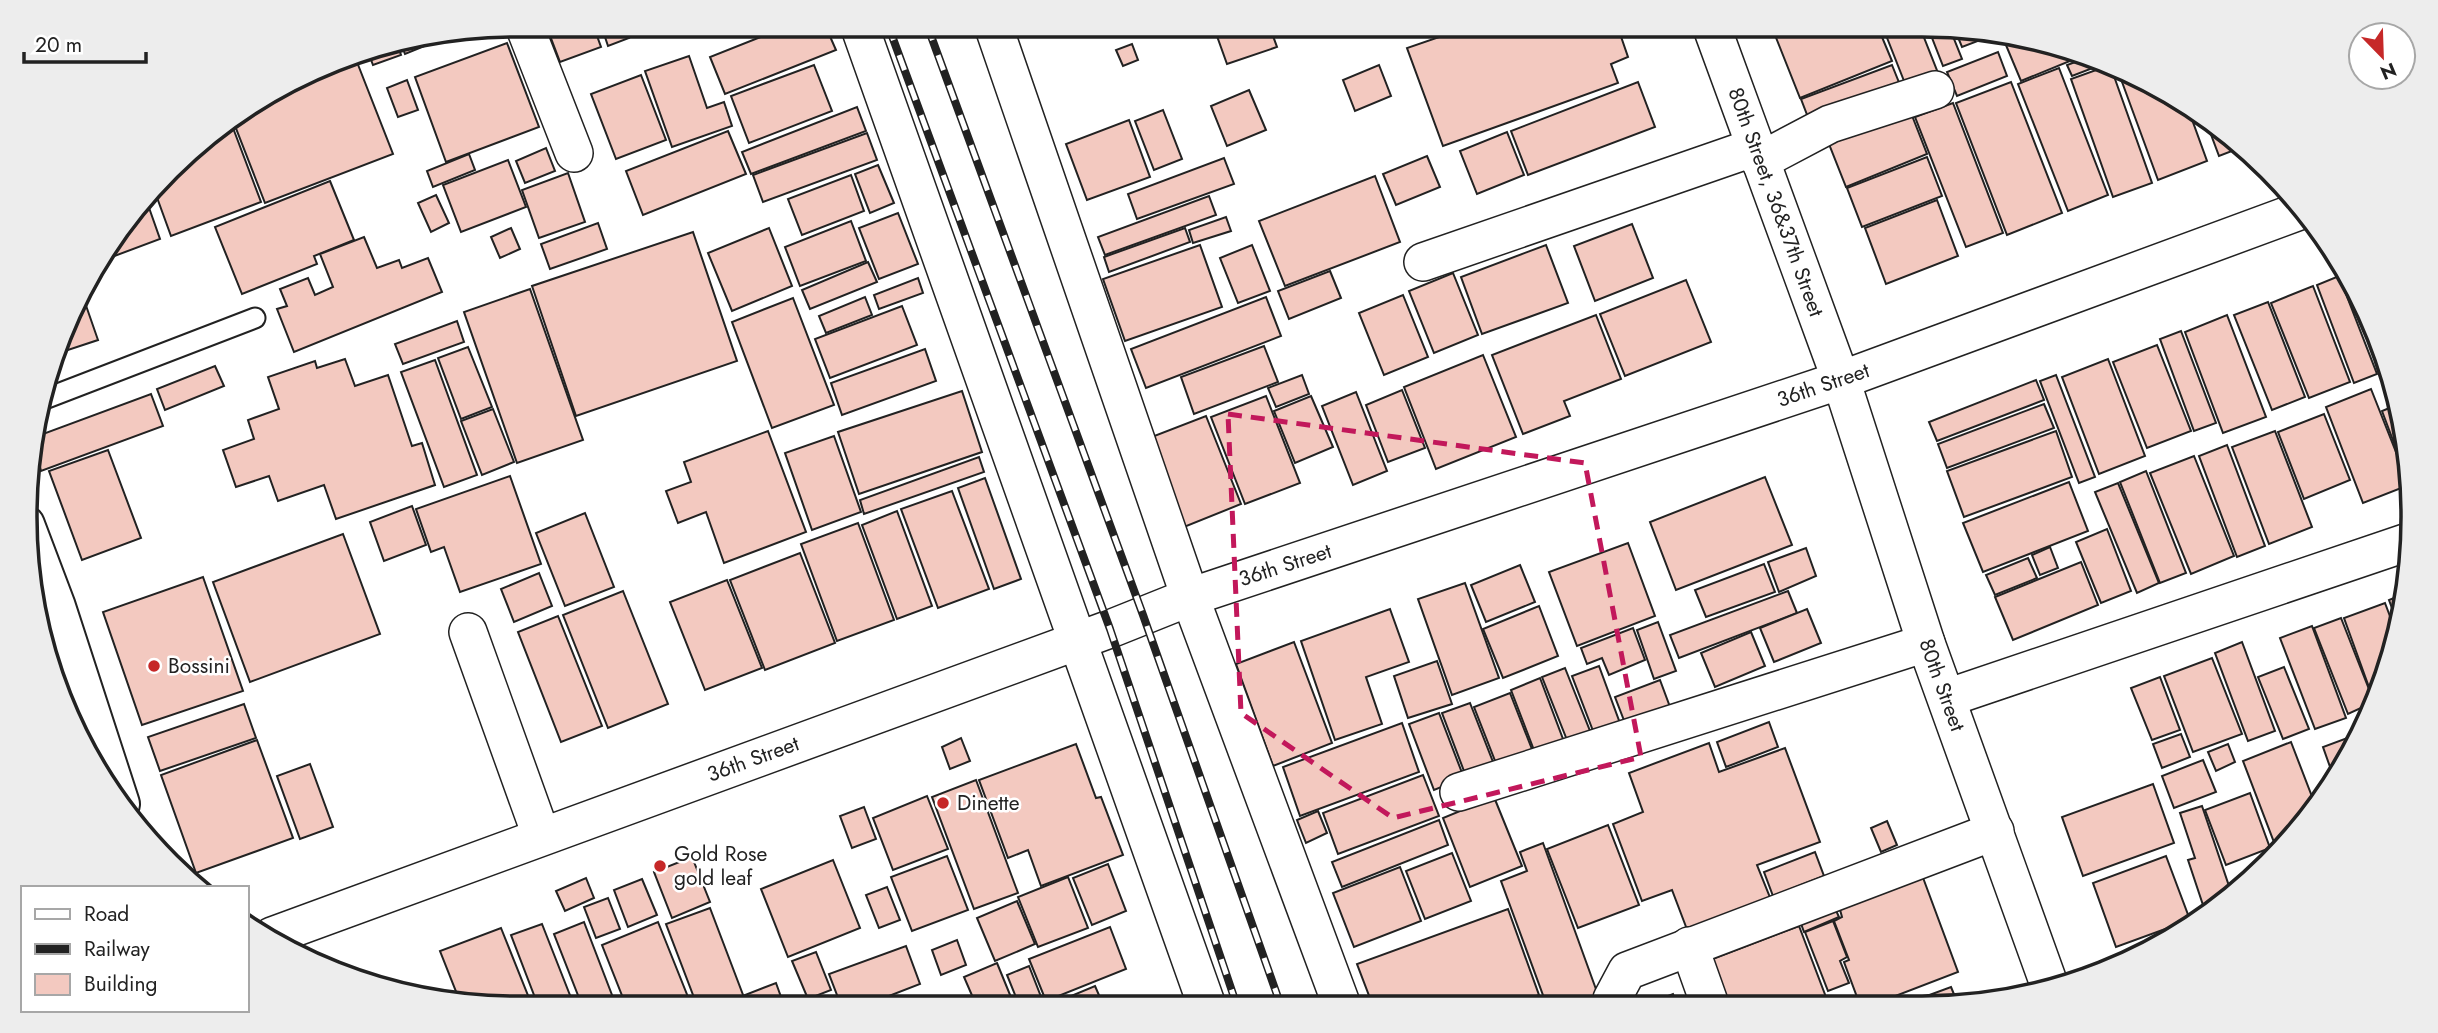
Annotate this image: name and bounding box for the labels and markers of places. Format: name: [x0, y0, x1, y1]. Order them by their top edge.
place label: Bossini: [168, 651, 230, 681]
marker: Bossini: [146, 658, 162, 674]
place label: Dinette: [957, 788, 1020, 818]
marker: Dinette: [935, 795, 951, 811]
place label: Gold Rose gold leaf: [674, 839, 768, 893]
marker: Gold Rose gold leaf: [652, 858, 668, 874]

